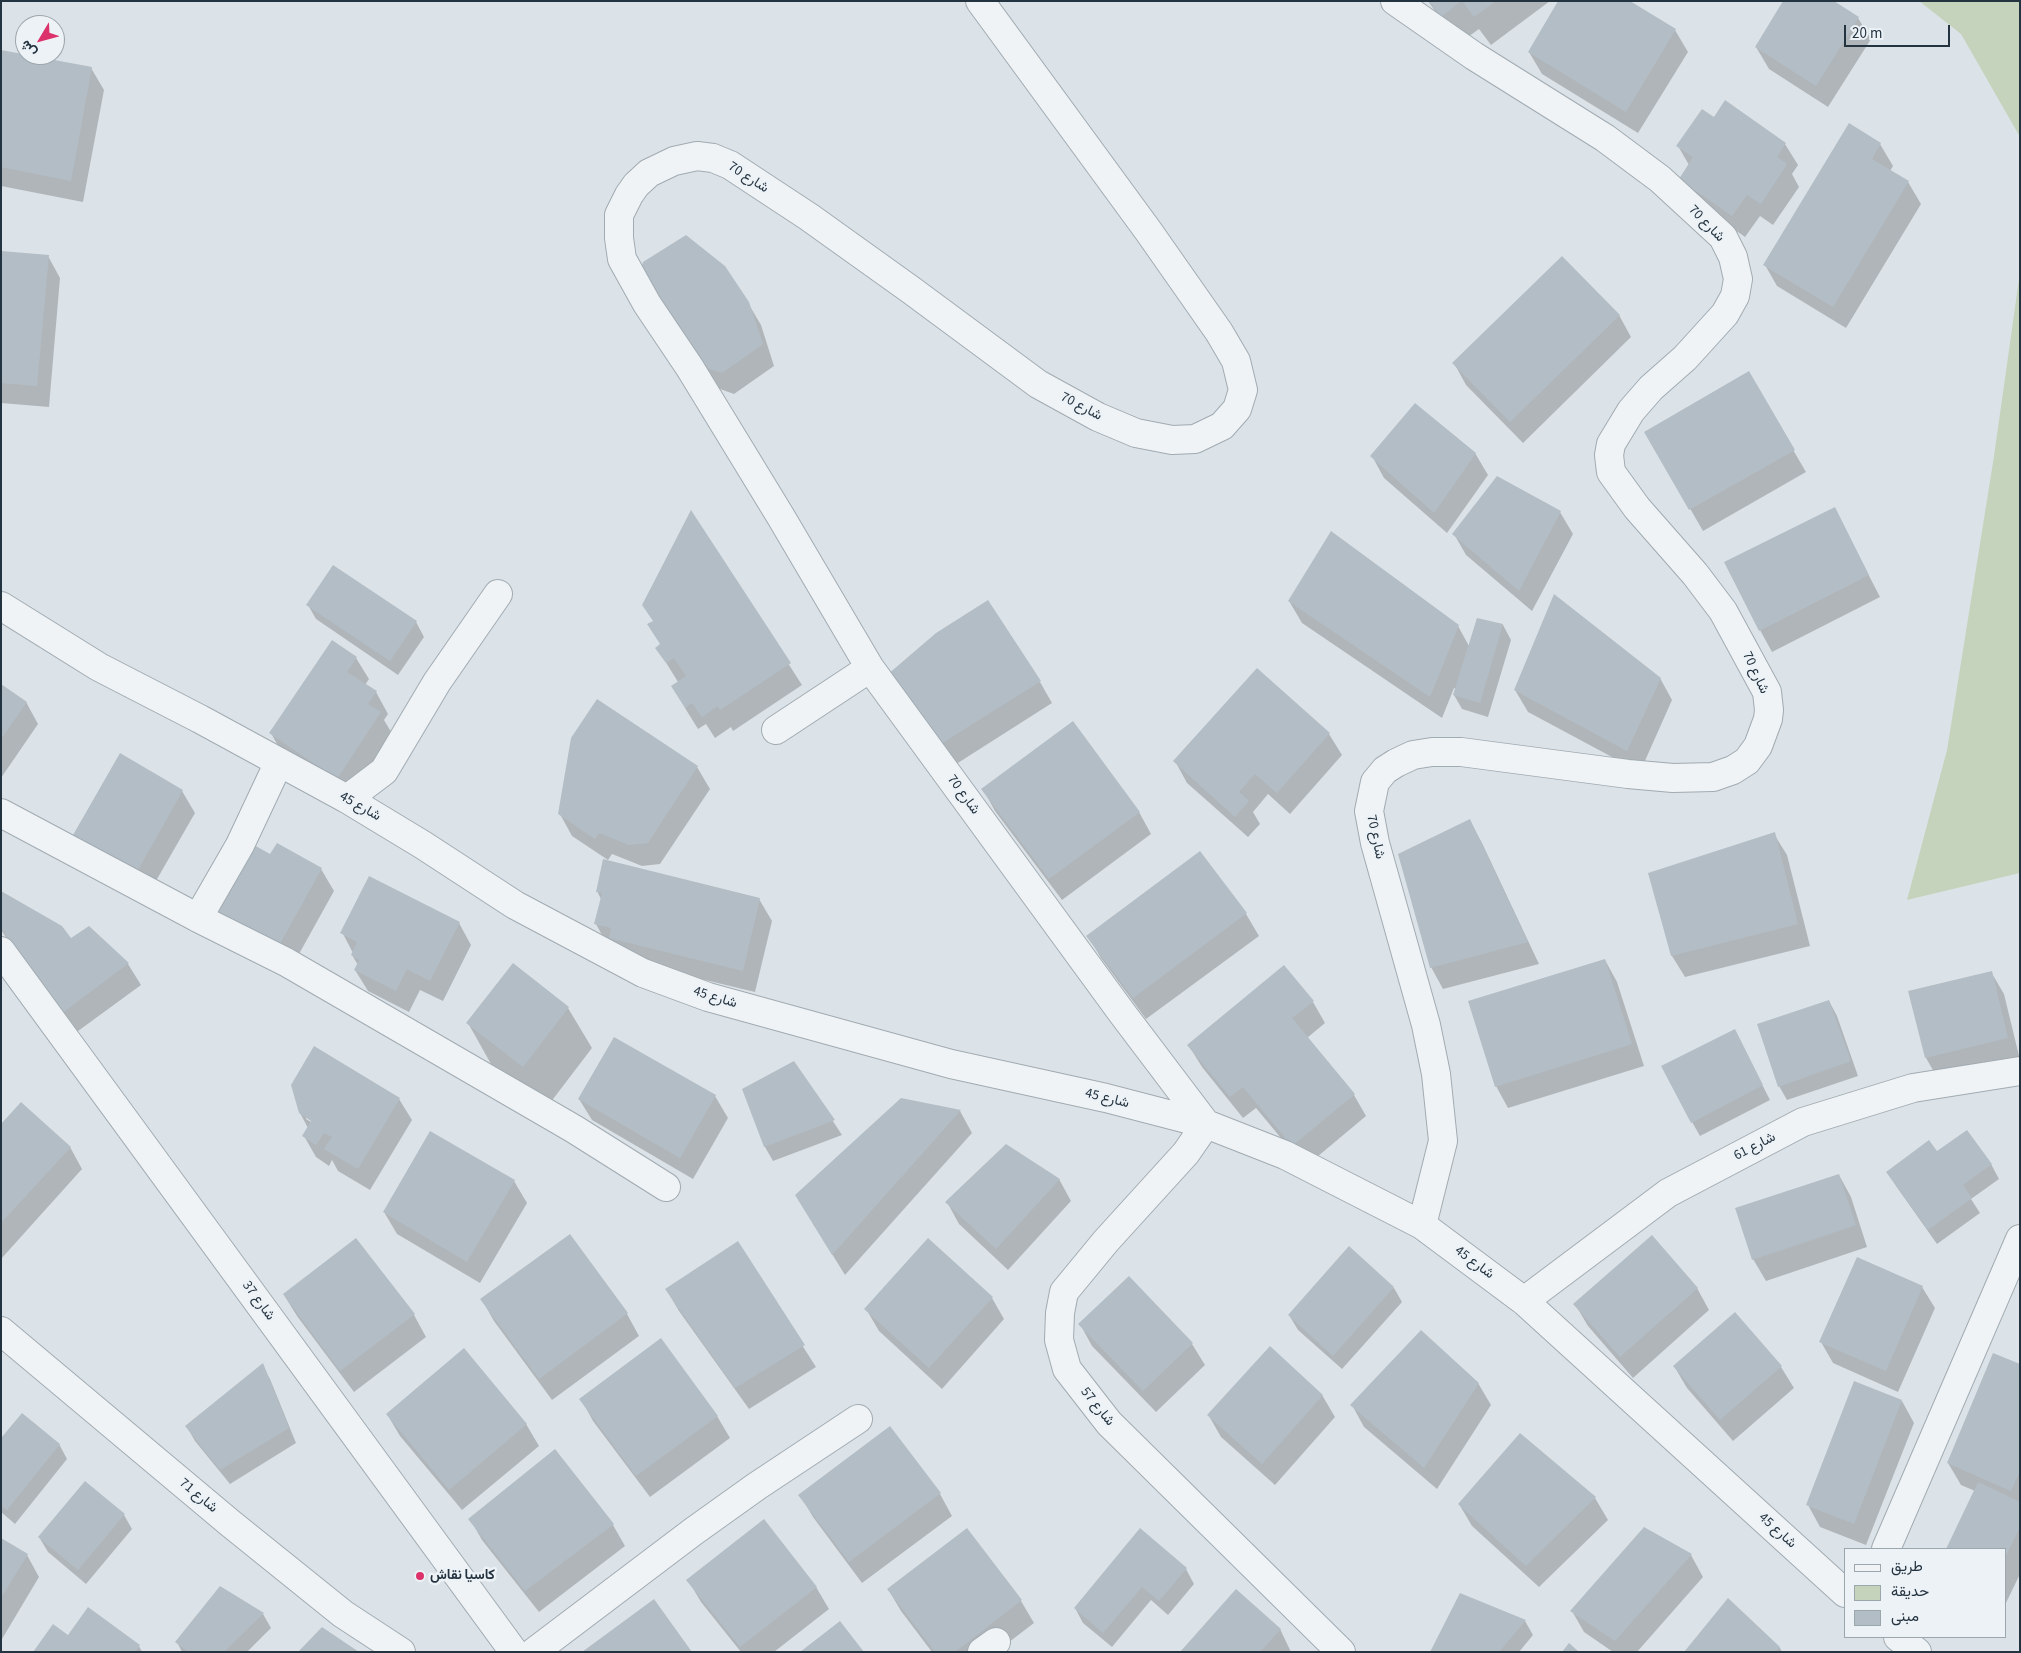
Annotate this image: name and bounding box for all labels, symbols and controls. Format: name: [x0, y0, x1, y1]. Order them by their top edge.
north arrow: [15, 15, 65, 65]
scale bar: [1846, 15, 1952, 47]
text: 20 m: [1852, 23, 1882, 44]
text: ش: [16, 36, 42, 61]
street label: شارع 70: [725, 159, 771, 197]
street label: شارع 70: [1684, 202, 1728, 246]
street label: شارع 70: [1057, 389, 1105, 425]
street label: شارع 70: [1738, 649, 1772, 697]
street label: شارع 70: [943, 772, 983, 818]
street label: شارع 45: [336, 789, 384, 825]
street label: شارع 70: [1362, 813, 1388, 861]
street label: شارع 45: [691, 983, 739, 1013]
street label: شارع 45: [1083, 1085, 1131, 1113]
street label: شارع 61: [1731, 1129, 1779, 1165]
street label: شارع 45: [1451, 1243, 1497, 1283]
street label: شارع 37: [238, 1278, 278, 1324]
street label: شارع 57: [1076, 1384, 1118, 1430]
street label: شارع 71: [175, 1475, 221, 1517]
street label: شارع 45: [1755, 1510, 1799, 1552]
legend: [1844, 1548, 2006, 1638]
text: طريق: [1891, 1556, 1923, 1577]
place label: كاسيا نقاش: [430, 1568, 495, 1584]
marker: كاسيا نقاش: [414, 1570, 426, 1582]
text: حديقة: [1891, 1581, 1929, 1602]
text: مبنى: [1891, 1606, 1919, 1627]

